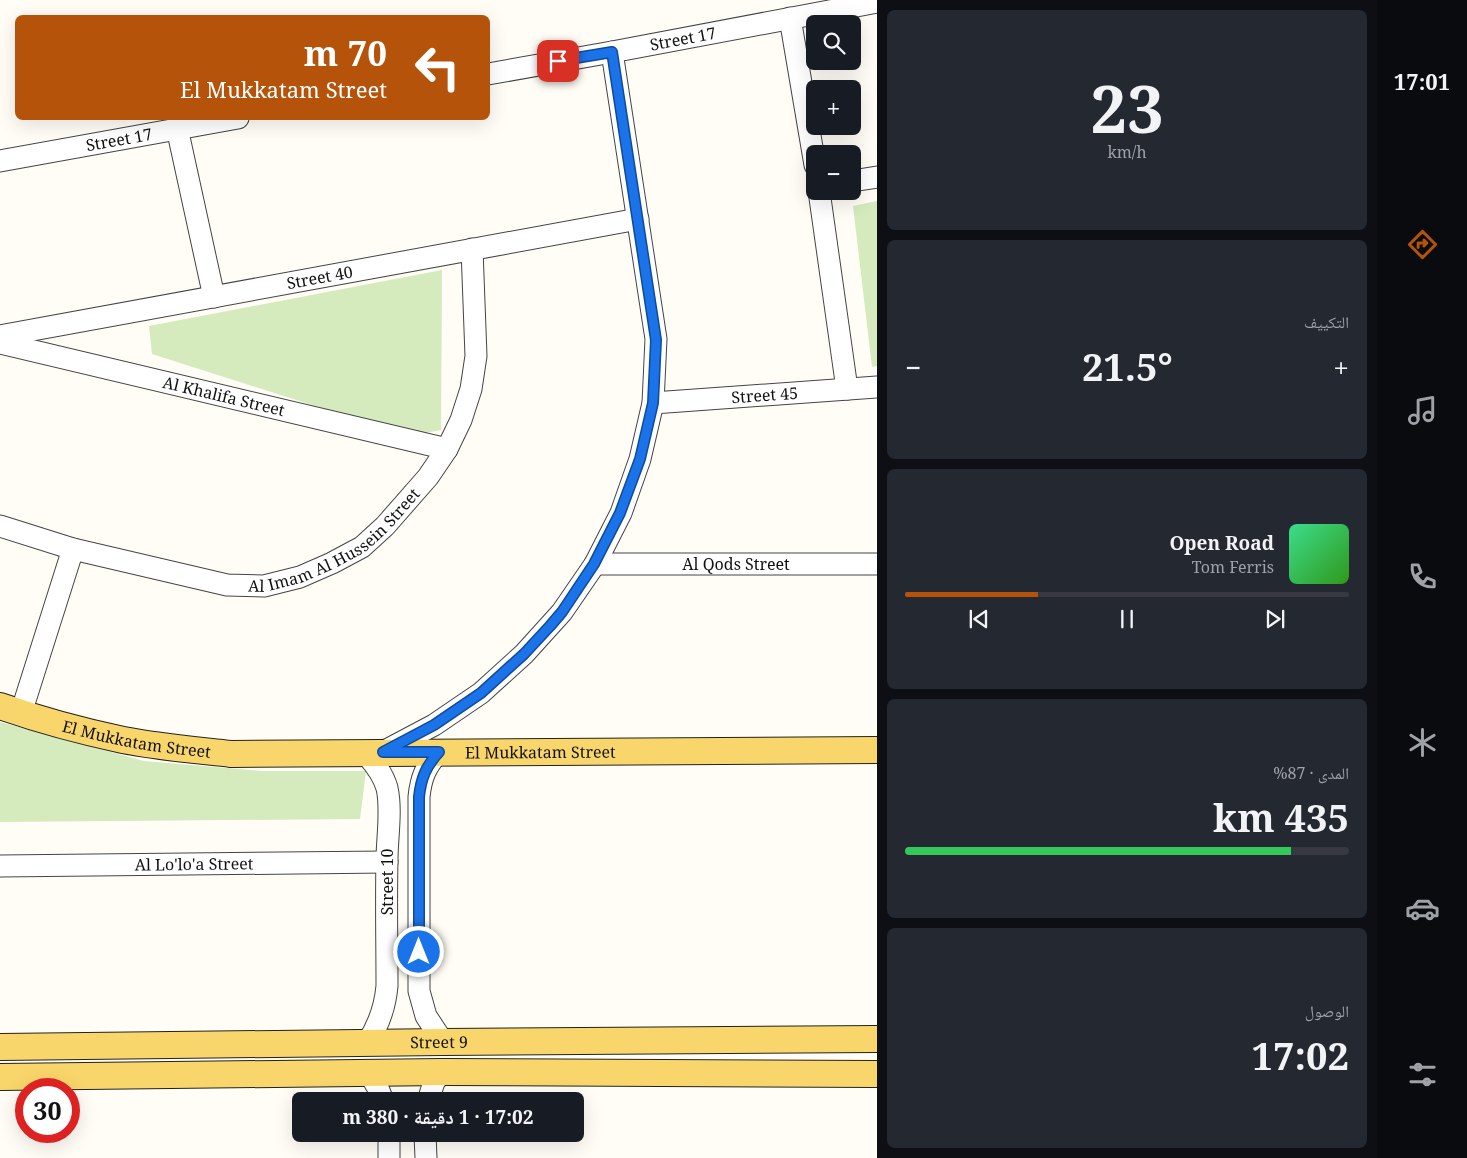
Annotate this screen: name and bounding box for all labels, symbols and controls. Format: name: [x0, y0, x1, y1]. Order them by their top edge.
map controls: [806, 15, 861, 200]
button: search: [806, 15, 861, 70]
street label: Street 17: [648, 22, 718, 56]
text: 70 m: [304, 29, 387, 76]
icon: left: [405, 35, 470, 100]
pin: [537, 40, 579, 82]
icon: arrive: [544, 47, 572, 75]
text: 23: [1090, 64, 1164, 152]
text: 17:01: [1394, 66, 1450, 96]
text: El Mukkatam Street: [180, 74, 387, 104]
button: +: [806, 80, 861, 135]
street label: Street 17: [84, 123, 154, 156]
text: km/h: [1107, 141, 1147, 163]
button: −: [806, 145, 861, 200]
icon: directions: [1405, 227, 1440, 262]
street label: Street 40: [285, 261, 355, 294]
text: التكييف: [1304, 311, 1349, 333]
text: 21.5°: [1082, 340, 1173, 392]
text: −: [905, 348, 921, 386]
text: +: [1333, 348, 1349, 386]
street label: Al Khalifa Street: [161, 371, 287, 421]
street label: Street 45: [731, 382, 799, 408]
icon: music: [1405, 393, 1440, 428]
street label: Al Imam Al Hussein Street: [248, 483, 425, 597]
text: Open Road: [1169, 530, 1274, 556]
street label: Al Qods Street: [682, 553, 790, 575]
text: Tom Ferris: [1192, 556, 1274, 578]
icon: phone: [1405, 559, 1440, 594]
icon: previous: [965, 605, 993, 633]
icon: pause: [1113, 605, 1141, 633]
icon: next: [1261, 605, 1289, 633]
street label: El Mukkatam Street: [60, 715, 212, 763]
icon: climate: [1405, 725, 1440, 760]
street label: El Mukkatam Street: [465, 741, 616, 764]
text: المدى · 87%: [1273, 762, 1349, 784]
text: 435 km: [1213, 791, 1349, 843]
street label: Street 10: [376, 849, 398, 915]
street label: Al Lo'lo'a Street: [135, 852, 254, 876]
icon: car: [1405, 891, 1440, 926]
position arrow: [392, 925, 444, 977]
text: الوصول: [1305, 1000, 1349, 1022]
text: 17:02: [1252, 1029, 1349, 1081]
street label: Street 9: [410, 1031, 468, 1053]
icon: filters: [1405, 1057, 1440, 1092]
speed limit sign: 30: [15, 1078, 80, 1143]
text: 17:02 · 1 دقيقة · 380 m: [342, 1104, 534, 1130]

